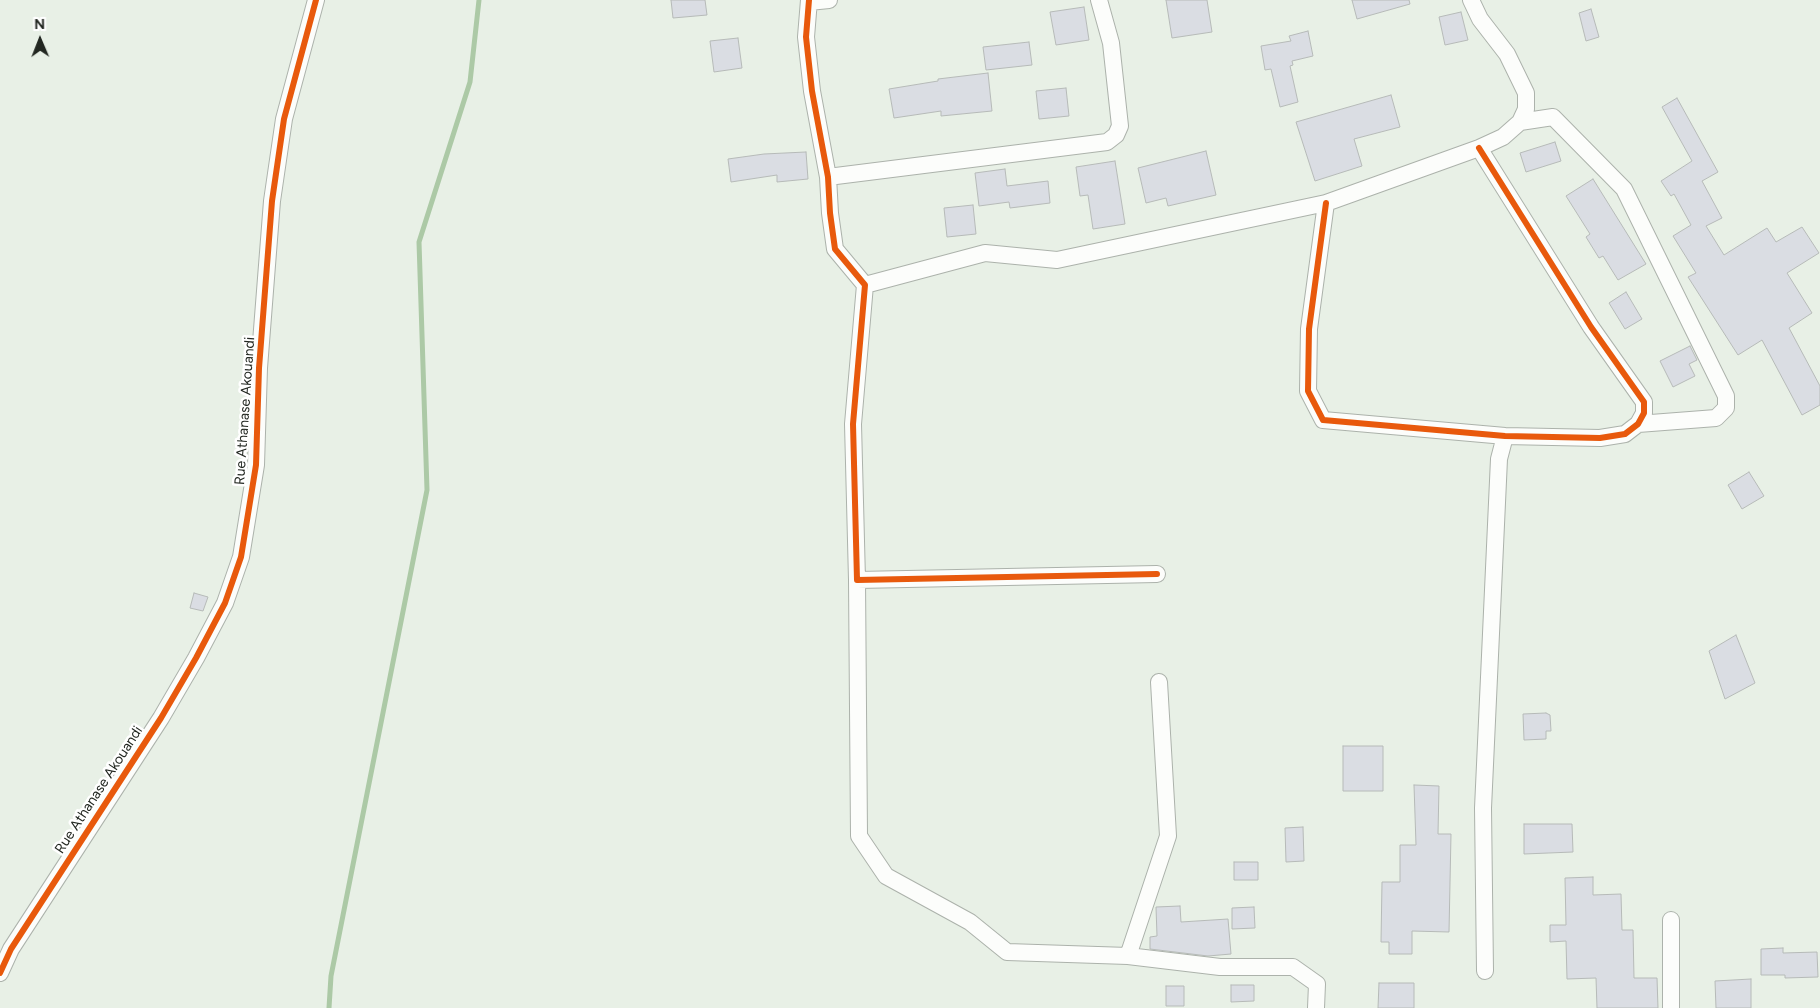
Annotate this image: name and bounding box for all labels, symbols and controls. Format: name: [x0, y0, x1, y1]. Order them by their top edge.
north arrow: [15, 15, 65, 65]
text: N: [34, 16, 45, 33]
street label: Rue Athanase Akouandi: [231, 336, 259, 486]
street label: Rue Athanase Akouandi: [52, 723, 146, 857]

